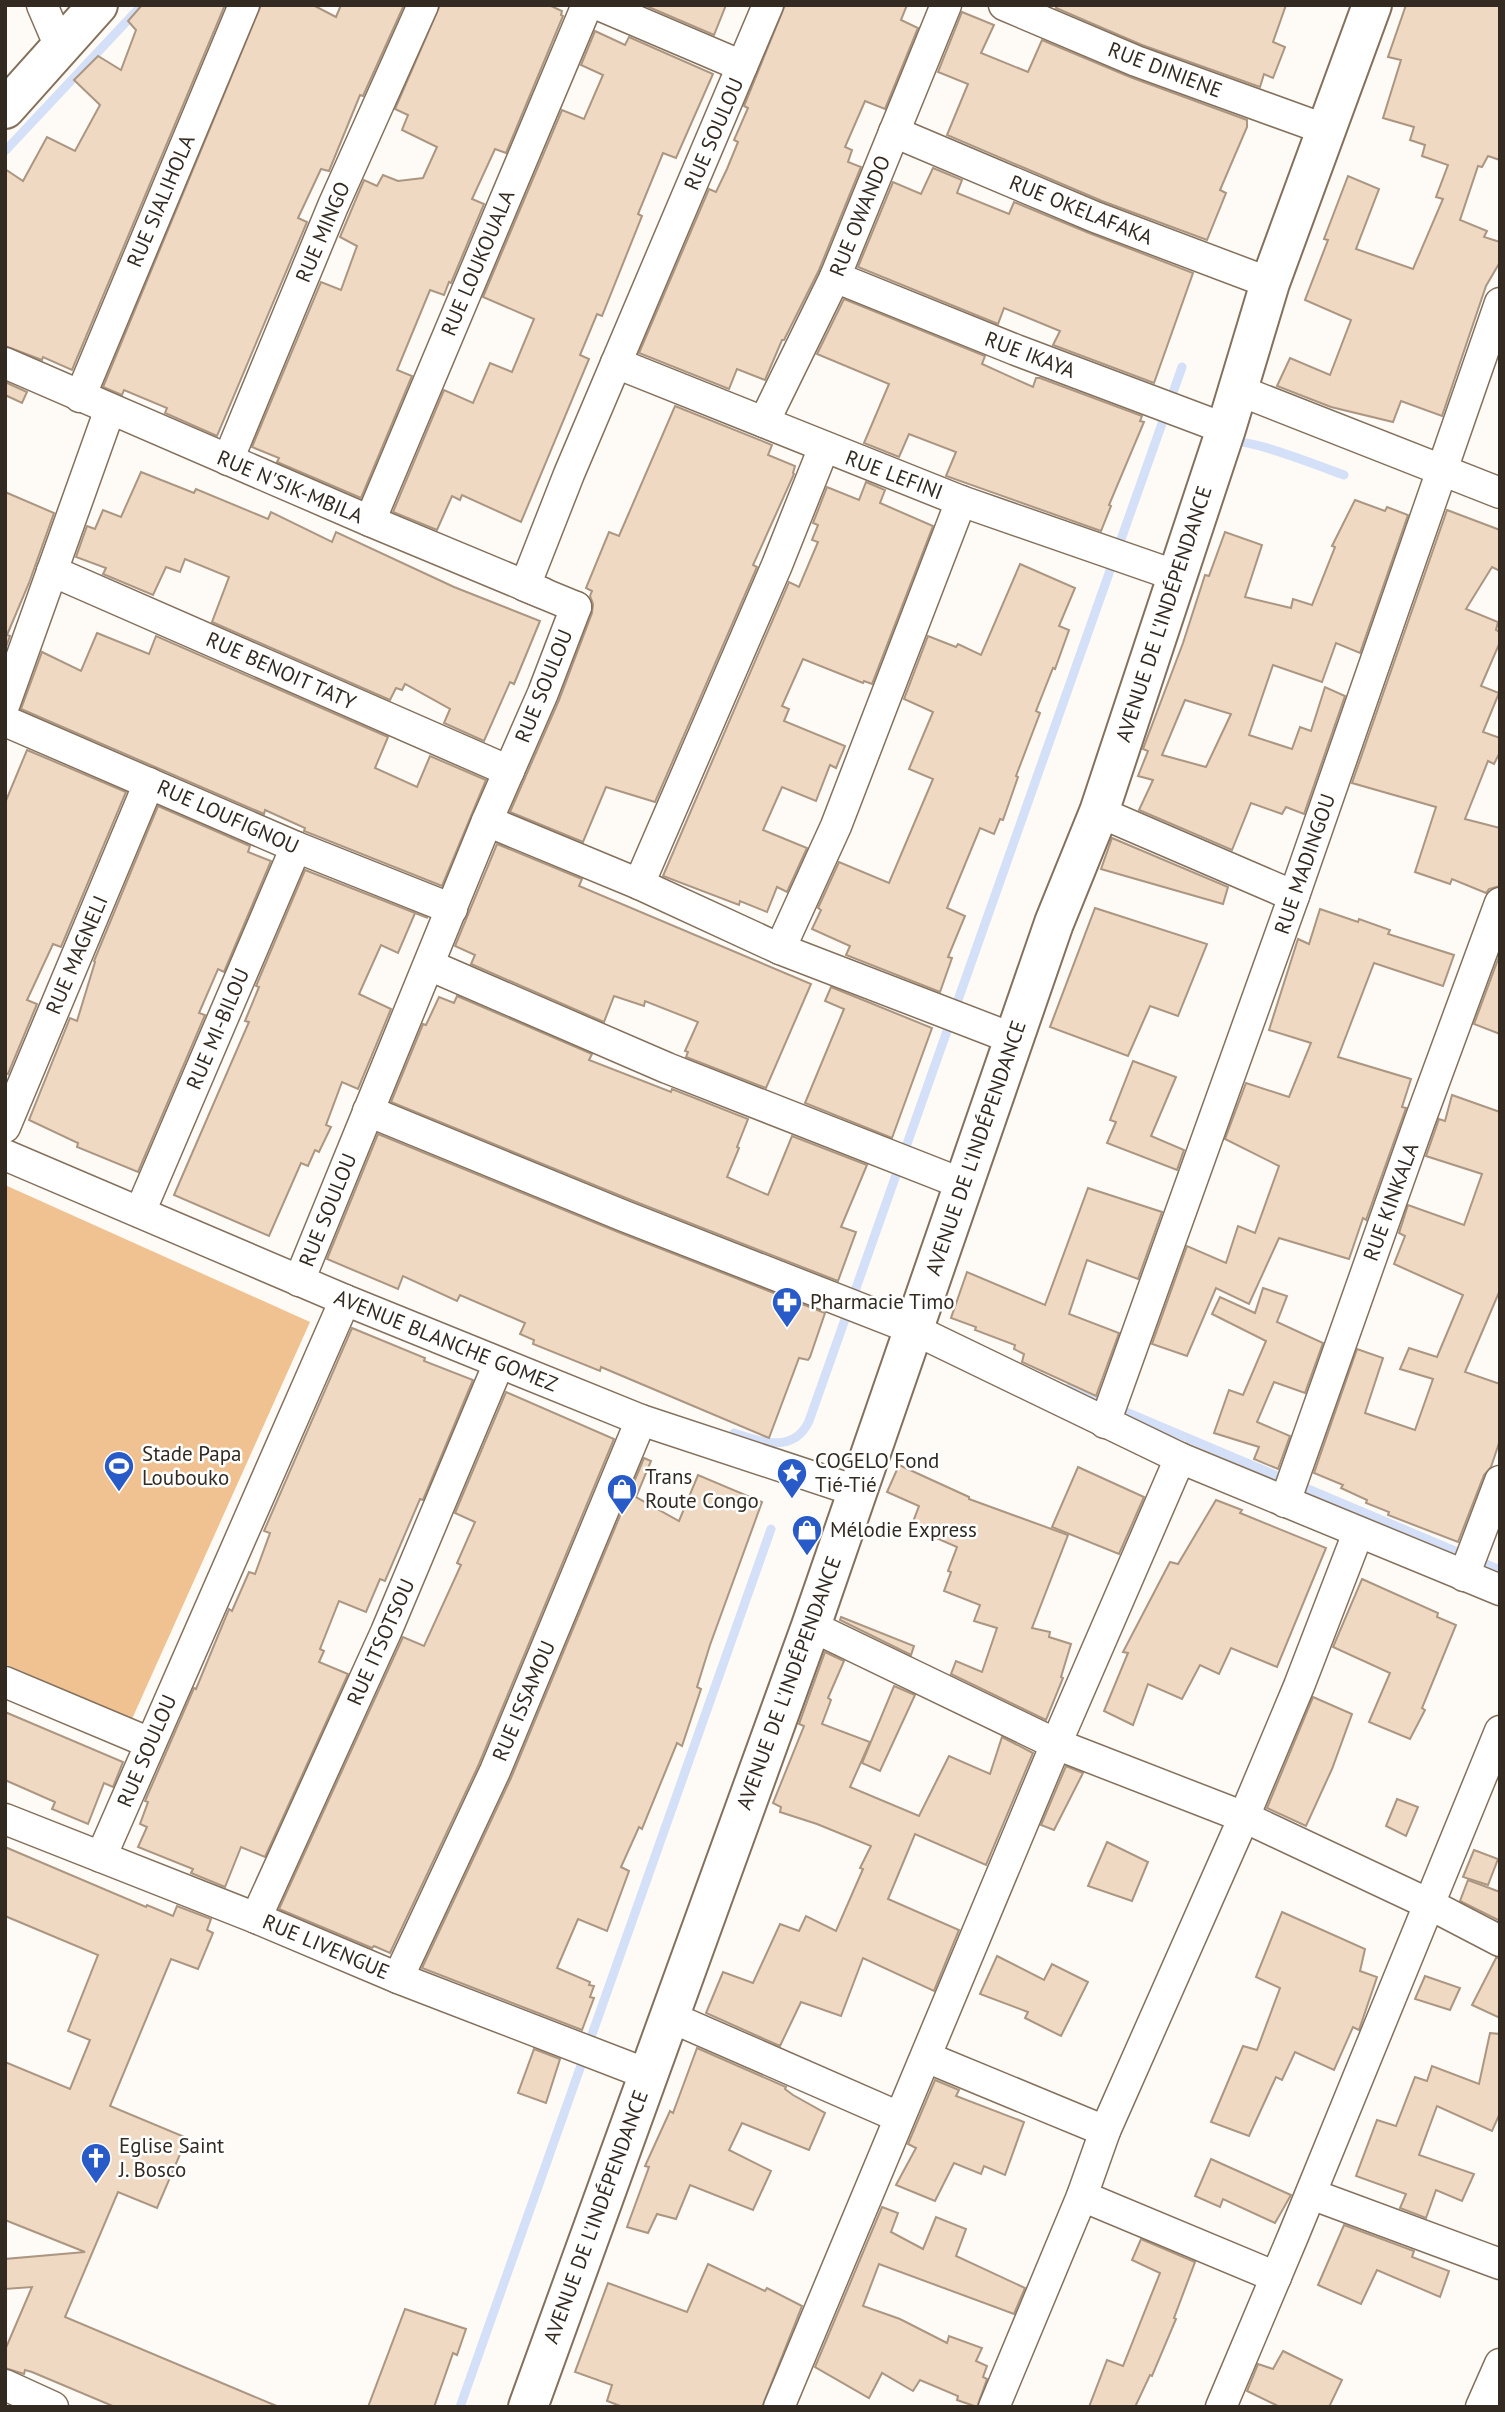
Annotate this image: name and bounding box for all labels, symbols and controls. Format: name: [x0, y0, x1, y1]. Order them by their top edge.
street label: RUE DINIENE: [1104, 35, 1226, 104]
street label: RUE SOULOU: [678, 73, 749, 194]
street label: RUE SIALIHOLA: [121, 130, 201, 271]
street label: RUE OWANDO: [823, 151, 896, 280]
street label: RUE OKELAFAKA: [1005, 168, 1158, 251]
street label: RUE MINGO: [289, 177, 356, 286]
street label: RUE LOUKOUALA: [435, 185, 521, 340]
street label: RUE IKAYA: [981, 325, 1080, 384]
street label: RUE N'SIK-MBILA: [213, 444, 368, 530]
street label: RUE LEFINI: [842, 444, 947, 505]
street label: AVENUE DE L'INDÉPENDANCE: [1109, 482, 1218, 745]
street label: RUE BENOIT TATY: [202, 625, 361, 716]
street label: RUE SOULOU: [509, 625, 578, 746]
street label: RUE LOUFIGNOU: [153, 773, 303, 860]
street label: RUE MADINGOU: [1268, 790, 1341, 938]
street label: RUE MAGNELI: [39, 891, 114, 1018]
street label: RUE MI-BILOU: [180, 964, 255, 1094]
street label: AVENUE DE L'INDÉPENDANCE: [919, 1017, 1032, 1279]
street label: RUE KINKALA: [1357, 1138, 1425, 1265]
street label: RUE SOULOU: [293, 1149, 362, 1270]
street label: AVENUE BLANCHE GOMEZ: [331, 1283, 562, 1398]
pharmacy icon: Pharmacie Timo: [770, 1285, 804, 1329]
place label: Pharmacie Timo: [810, 1288, 955, 1315]
place label: Stade Papa Loubouko: [142, 1440, 241, 1491]
place label: COGELO Fond Tié-Tié: [815, 1447, 939, 1498]
sports icon: Stade Papa Loubouko: [102, 1449, 136, 1493]
place icon: COGELO Fond Tié-Tié: [775, 1456, 809, 1500]
place label: Trans Route Congo: [645, 1463, 759, 1514]
shop icon: Trans Route Congo: [605, 1472, 639, 1516]
shop icon: Mélodie Express: [790, 1513, 824, 1557]
place label: Mélodie Express: [830, 1516, 977, 1543]
street label: AVENUE DE L'INDÉPENDANCE: [730, 1552, 847, 1813]
street label: RUE ITSOTSOU: [341, 1574, 421, 1709]
street label: RUE ISSAMOU: [486, 1636, 561, 1765]
street label: RUE SOULOU: [111, 1690, 182, 1811]
street label: RUE LIVENGUE: [259, 1908, 394, 1985]
street label: AVENUE DE L'INDÉPENDANCE: [537, 2086, 654, 2347]
place label: Eglise Saint J. Bosco: [118, 2132, 224, 2183]
church icon: Eglise Saint J. Bosco: [79, 2141, 113, 2185]

